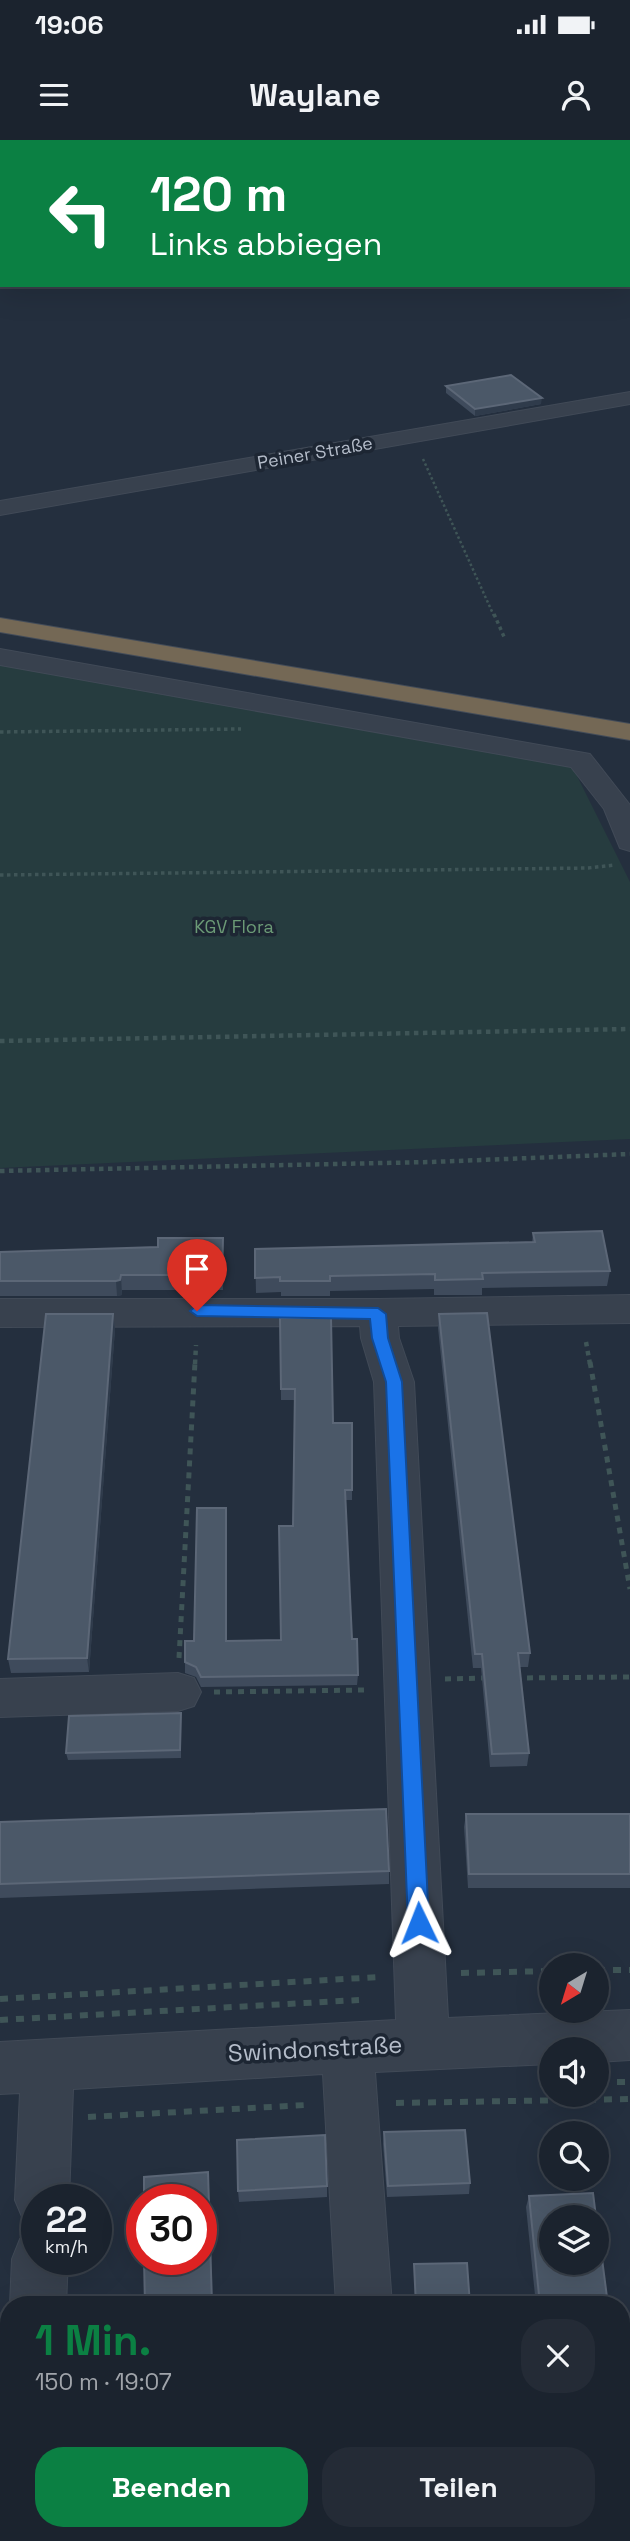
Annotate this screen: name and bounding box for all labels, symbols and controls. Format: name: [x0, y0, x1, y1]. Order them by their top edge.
text: 19:06: [35, 8, 103, 42]
text: Waylane: [249, 75, 381, 115]
icon: menu: [35, 76, 73, 114]
icon: person: [557, 76, 595, 114]
text: 120 m: [150, 163, 287, 225]
icon: left: [35, 168, 126, 259]
text: Links abbiegen: [150, 224, 382, 264]
street label: Peiner Straße: [255, 431, 374, 474]
park label: KGV Flora: [194, 915, 274, 938]
pin: [167, 1239, 227, 1311]
icon: arrive: [178, 1250, 216, 1288]
position arrow: [382, 1886, 456, 1960]
north arrow: [539, 1953, 609, 2023]
map controls: [539, 1953, 609, 2275]
street label: Swindonstraße: [227, 2028, 403, 2069]
button: sound: [539, 2037, 609, 2107]
button: search: [539, 2121, 609, 2191]
speed limit sign: 30: [126, 2184, 217, 2275]
text: 22: [46, 2198, 87, 2242]
button: layers: [539, 2205, 609, 2275]
text: km/h: [45, 2235, 88, 2258]
text: 1 Min.: [35, 2314, 151, 2367]
button: close: [521, 2319, 595, 2393]
text: 150 m · 19:07: [35, 2367, 172, 2397]
button: Beenden: [35, 2447, 308, 2527]
button: Teilen: [322, 2447, 595, 2527]

